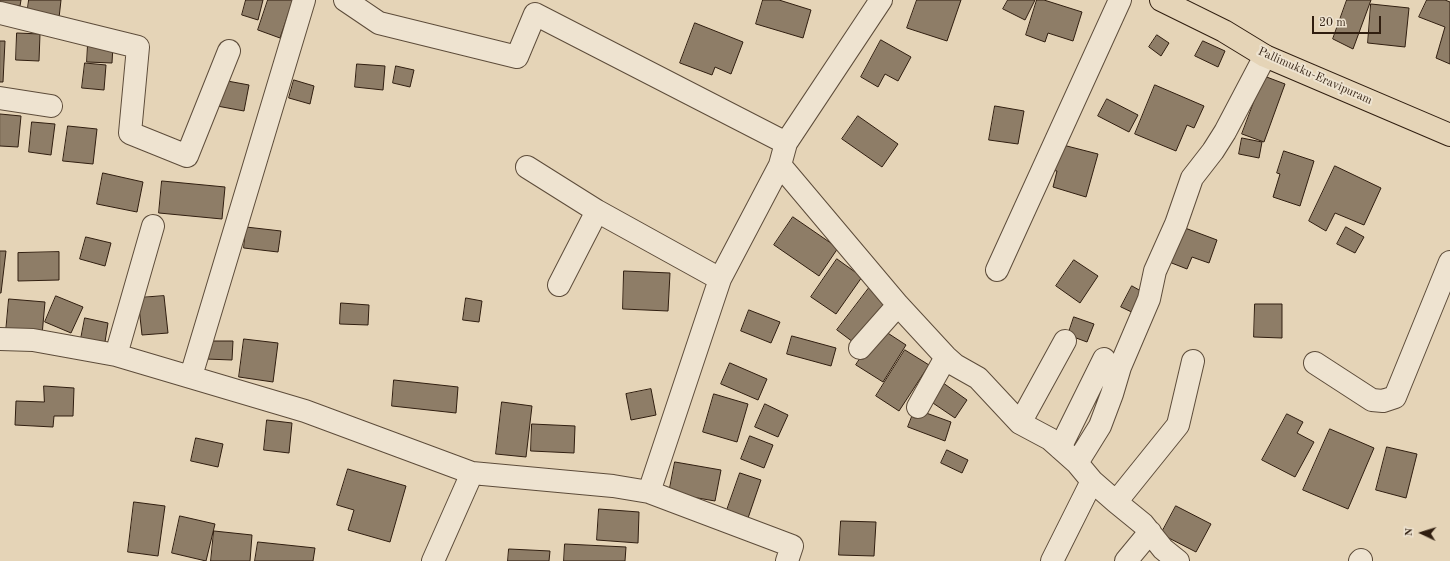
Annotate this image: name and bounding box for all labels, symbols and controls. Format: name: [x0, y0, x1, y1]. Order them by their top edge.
scale bar: [1314, 8, 1383, 34]
text: 20 m: [1319, 17, 1346, 29]
street label: Pallimukku-Eravipuram: [1255, 44, 1375, 108]
north arrow: [1402, 513, 1442, 553]
text: N: [1404, 528, 1415, 537]

